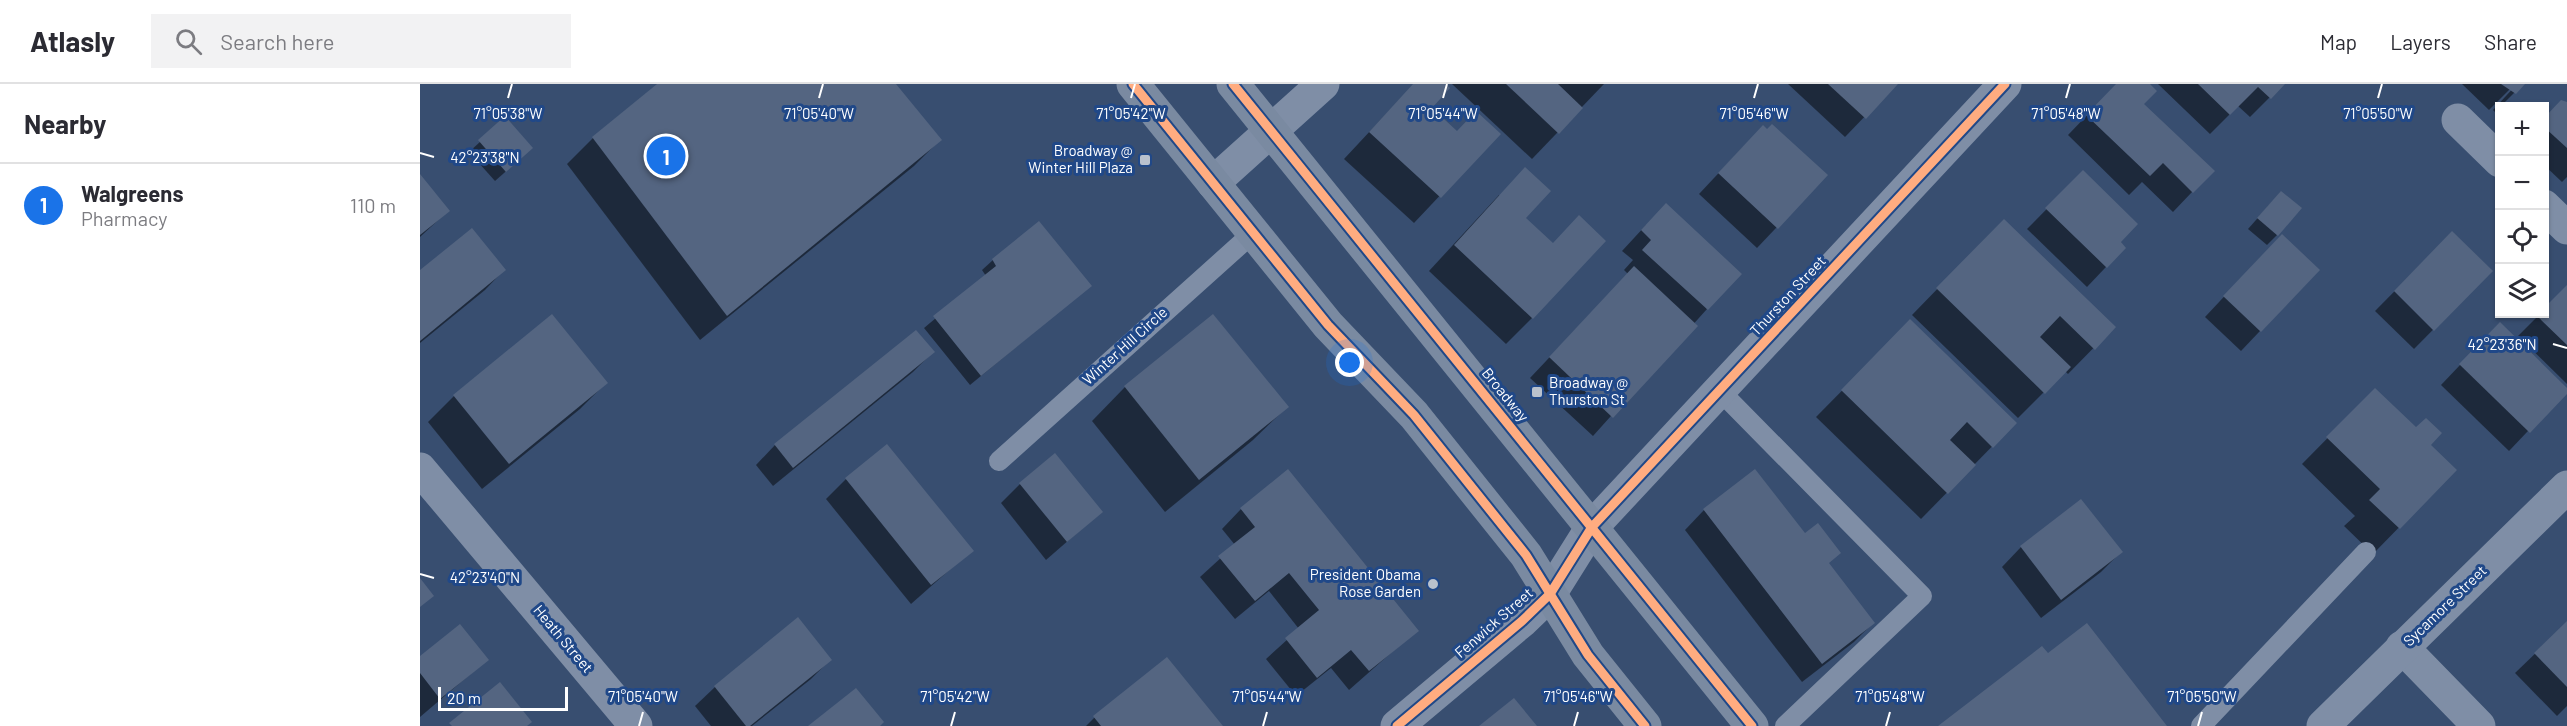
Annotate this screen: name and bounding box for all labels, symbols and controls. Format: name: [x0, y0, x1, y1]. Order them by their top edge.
search box: [151, 14, 571, 68]
text: Atlasly: [30, 24, 115, 58]
icon: search: [172, 25, 205, 58]
text: Search here: [220, 28, 335, 54]
text: Map: [2320, 29, 2357, 54]
text: Layers: [2390, 29, 2451, 54]
text: Share: [2484, 29, 2537, 54]
map controls: [2495, 102, 2549, 318]
button: +: [2495, 102, 2549, 156]
text: 71°05'38"W: [474, 104, 542, 122]
text: 71°05'40"W: [784, 104, 854, 122]
text: 71°05'42"W: [1096, 104, 1166, 122]
text: 71°05'44"W: [1408, 104, 1478, 122]
text: 71°05'46"W: [1719, 104, 1789, 122]
text: 71°05'48"W: [2031, 104, 2101, 122]
text: 71°05'50"W: [2343, 104, 2413, 122]
text: Nearby: [24, 108, 106, 139]
pin: 1: [646, 134, 686, 178]
place label: Broadway @ Winter Hill Plaza: [1028, 141, 1133, 176]
text: 42°23'38"N: [450, 148, 520, 166]
marker: Broadway @ Winter Hill Plaza: [1138, 153, 1152, 167]
button: −: [2495, 156, 2549, 210]
text: Walgreens: [81, 180, 183, 206]
text: 1: [40, 193, 47, 217]
text: 110 m: [350, 193, 396, 217]
text: Pharmacy: [81, 206, 167, 230]
button: locate: [2495, 210, 2549, 264]
street label: Thurston Street: [1746, 252, 1829, 339]
button: layers: [2495, 264, 2549, 318]
street label: Winter Hill Circle: [1078, 302, 1170, 388]
text: 42°23'36"N: [2467, 335, 2537, 353]
your location: [1335, 348, 1364, 377]
street label: Broadway: [1479, 364, 1533, 425]
place label: Broadway @ Thurston St: [1549, 373, 1628, 408]
marker: Broadway @ Thurston St: [1530, 385, 1544, 399]
street label: Sycamore Street: [2399, 561, 2490, 650]
place label: President Obama Rose Garden: [1310, 565, 1421, 600]
text: 42°23'40"N: [450, 568, 520, 586]
marker: President Obama Rose Garden: [1426, 577, 1440, 591]
street label: Fenwick Street: [1451, 583, 1536, 661]
street label: Heath Street: [530, 601, 597, 676]
scale bar: [438, 684, 568, 712]
text: 71°05'40"W: [608, 687, 678, 705]
text: 71°05'42"W: [920, 687, 990, 705]
text: 71°05'44"W: [1232, 687, 1302, 705]
text: 71°05'46"W: [1543, 687, 1613, 705]
text: 71°05'48"W: [1855, 687, 1925, 705]
text: 71°05'50"W: [2167, 687, 2237, 705]
text: 20 m: [447, 688, 481, 707]

